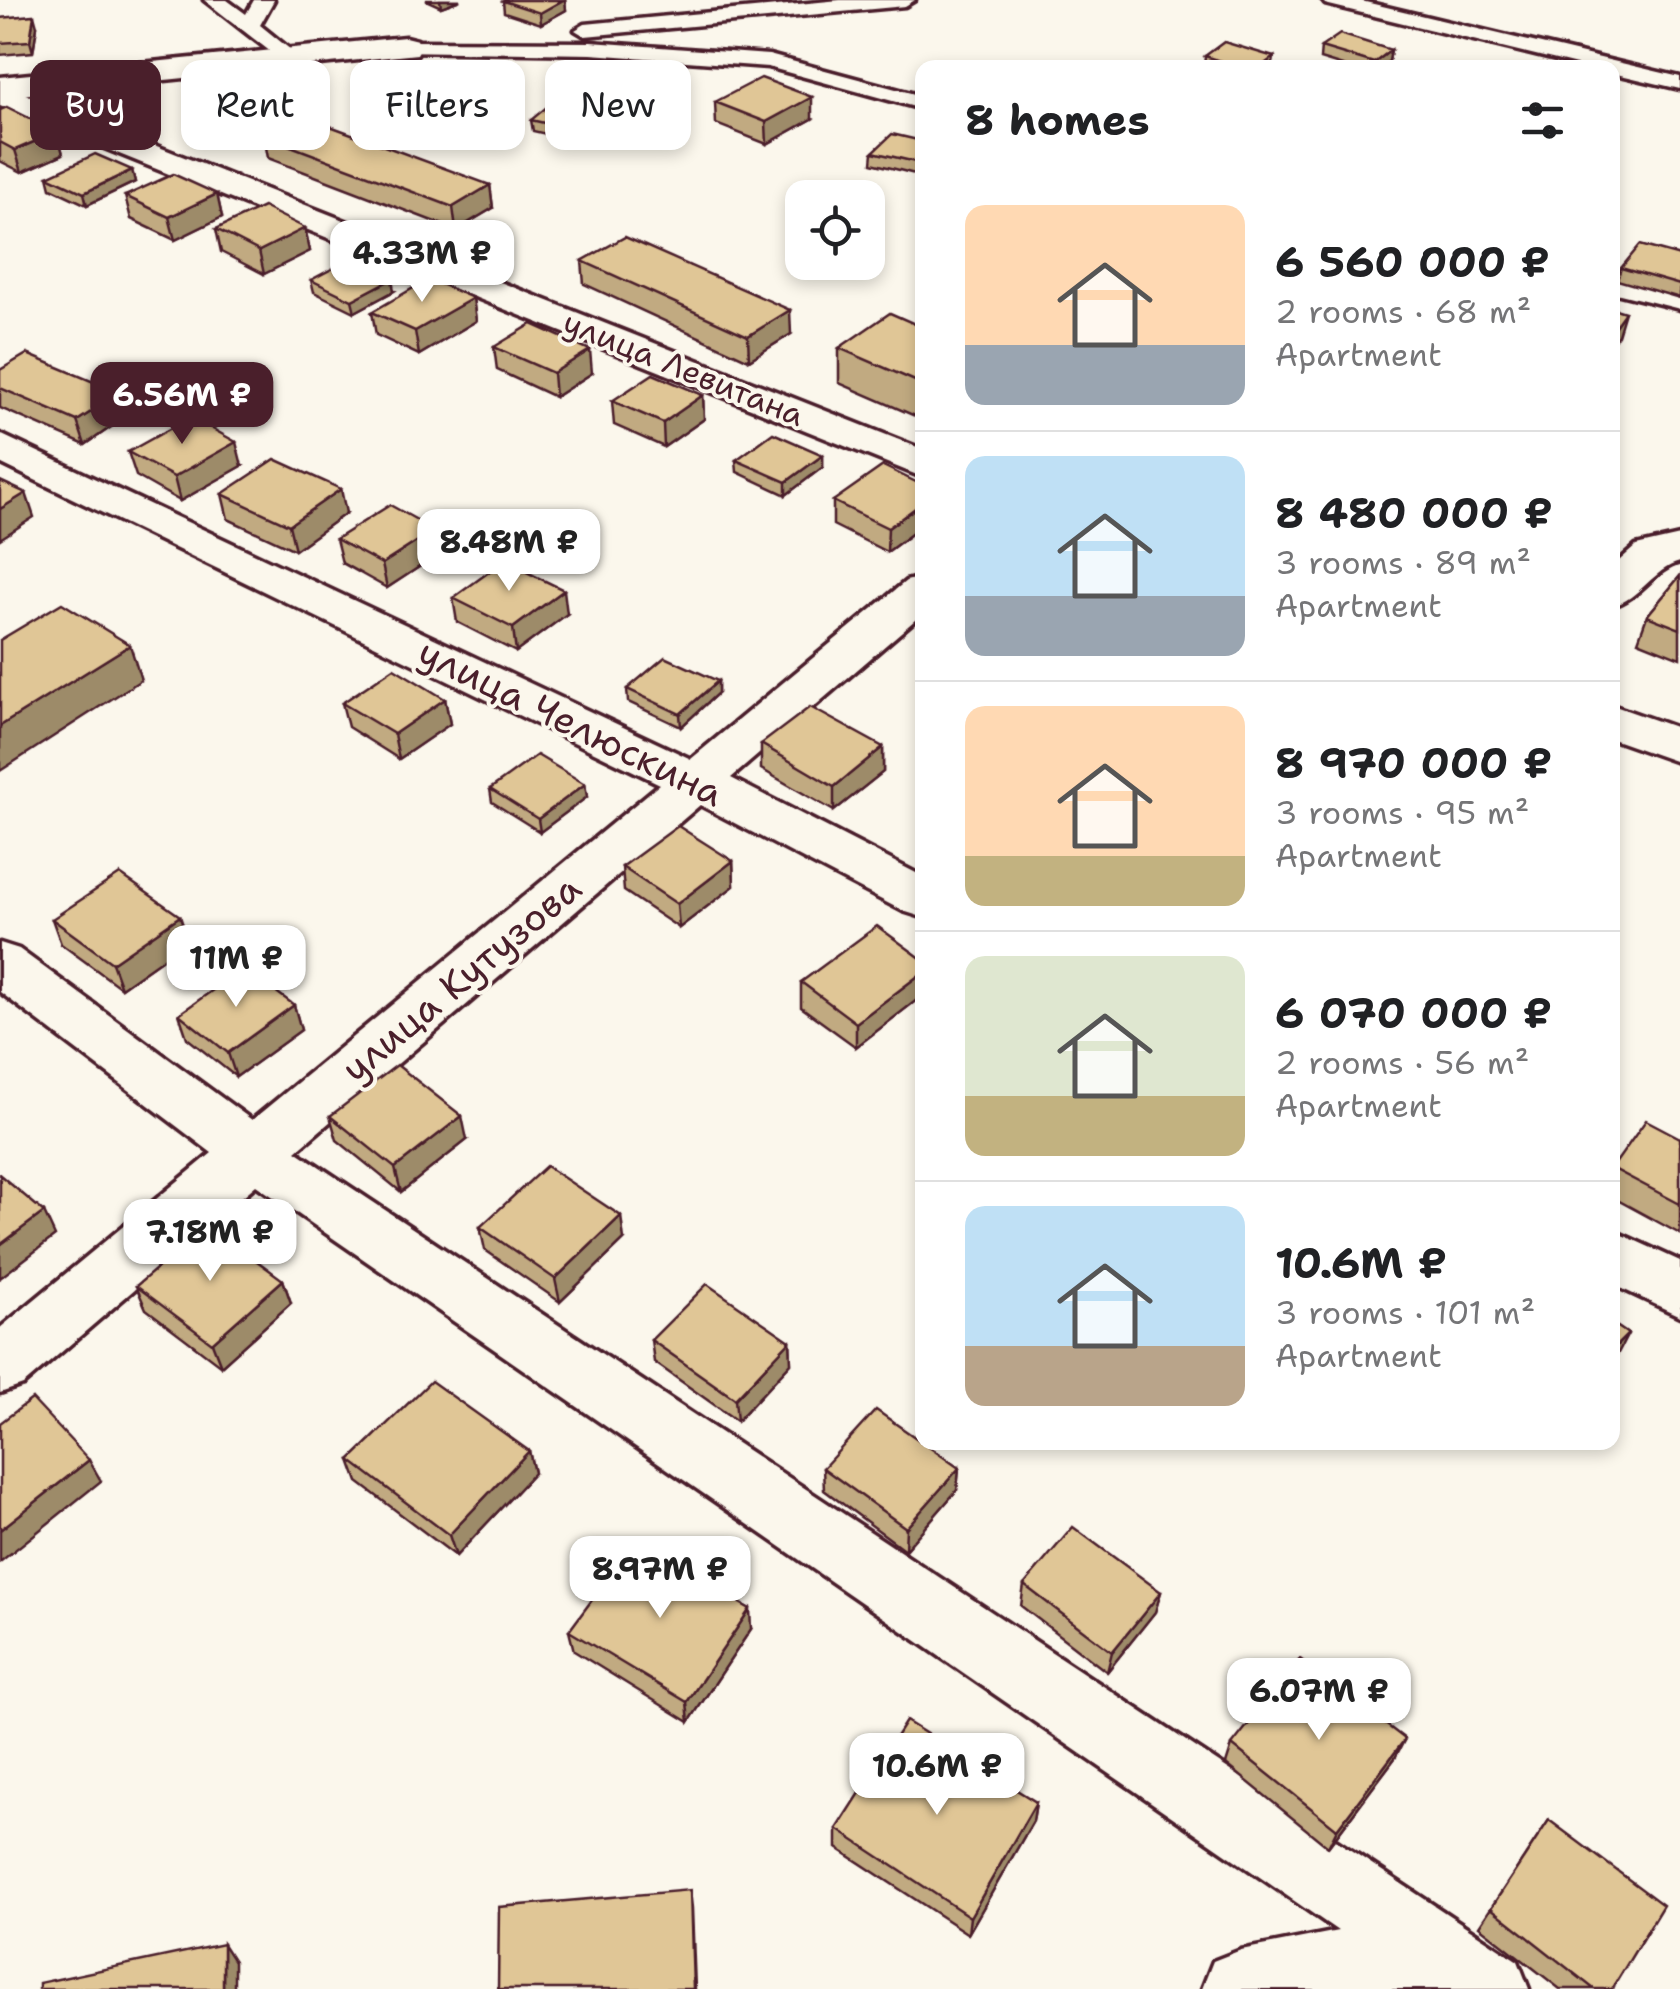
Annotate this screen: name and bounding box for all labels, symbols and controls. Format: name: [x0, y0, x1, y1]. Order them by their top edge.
chip: Buy: [30, 60, 161, 150]
chip: Rent: [181, 60, 330, 150]
chip: Filters: [350, 60, 525, 150]
chip: New: [545, 60, 691, 150]
text: 8 homes: [965, 92, 1150, 148]
icon: filters: [1515, 93, 1570, 148]
map controls: [785, 180, 885, 280]
button: locate: [785, 180, 885, 280]
pin: 4.33M ₽: [330, 220, 514, 305]
text: 4.33M ₽: [352, 231, 492, 274]
text: 6 560 000 ₽: [1275, 234, 1550, 290]
icon: home: [1045, 245, 1165, 365]
text: 2 rooms · 68 m²: [1275, 290, 1531, 333]
street label: улица Левитана: [557, 300, 811, 436]
text: Apartment: [1275, 333, 1442, 376]
pin: 6.56M ₽: [90, 362, 274, 447]
text: 6.56M ₽: [112, 373, 252, 416]
text: 8 480 000 ₽: [1275, 485, 1553, 541]
icon: home: [1045, 496, 1165, 616]
pin: 8.48M ₽: [417, 509, 601, 594]
text: 8.48M ₽: [439, 520, 579, 563]
text: 3 rooms · 89 m²: [1275, 541, 1531, 584]
text: Apartment: [1275, 584, 1442, 627]
street label: улица Челюскина: [410, 626, 732, 818]
text: 8 970 000 ₽: [1275, 735, 1552, 791]
icon: home: [1045, 746, 1165, 866]
text: 3 rooms · 95 m²: [1275, 791, 1529, 834]
text: Apartment: [1275, 834, 1442, 877]
street label: улица Кутузова: [330, 862, 592, 1093]
pin: 11M ₽: [166, 925, 306, 1010]
text: 11M ₽: [189, 936, 283, 979]
text: 6 070 000 ₽: [1275, 985, 1552, 1041]
icon: home: [1045, 996, 1165, 1116]
text: 2 rooms · 56 m²: [1275, 1041, 1529, 1084]
text: Apartment: [1275, 1084, 1442, 1127]
pin: 7.18M ₽: [118, 1199, 302, 1284]
text: 7.18M ₽: [145, 1210, 275, 1253]
text: 10.6M ₽: [1275, 1235, 1447, 1291]
icon: home: [1045, 1246, 1165, 1366]
text: 3 rooms · 101 m²: [1275, 1291, 1535, 1334]
text: Apartment: [1275, 1334, 1442, 1377]
pin: 8.97M ₽: [568, 1536, 752, 1621]
text: 8.97M ₽: [592, 1547, 728, 1590]
pin: 6.07M ₽: [1227, 1658, 1411, 1743]
text: 6.07M ₽: [1249, 1669, 1389, 1712]
pin: 10.6M ₽: [845, 1733, 1029, 1818]
text: 10.6M ₽: [871, 1744, 1003, 1787]

